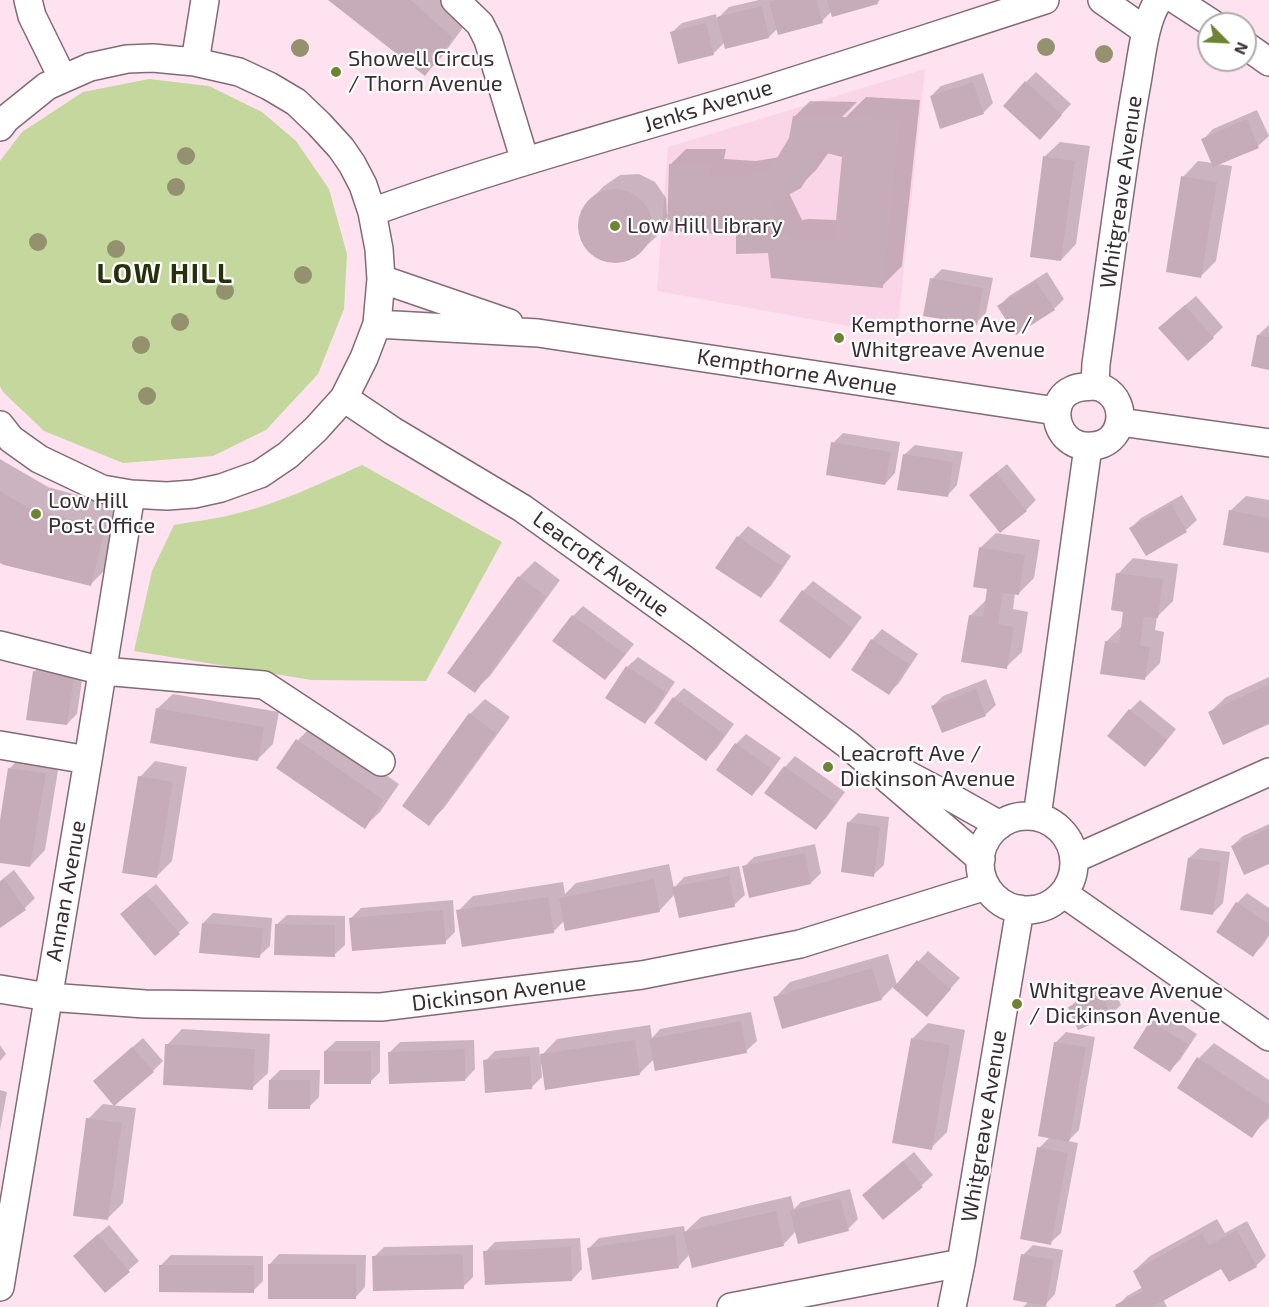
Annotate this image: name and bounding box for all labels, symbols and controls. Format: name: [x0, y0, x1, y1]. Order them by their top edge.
north arrow: [1197, 12, 1257, 72]
text: N: [1231, 40, 1253, 58]
place label: Showell Circus / Thorn Avenue: [348, 46, 503, 98]
marker: Showell Circus / Thorn Avenue: [329, 65, 343, 79]
street label: Jenks Avenue: [641, 74, 775, 138]
street label: Whitgreave Avenue: [1094, 94, 1148, 290]
place label: Low Hill Library: [627, 213, 783, 239]
marker: Low Hill Library: [608, 219, 622, 233]
district label: LOW HILL: [97, 257, 233, 291]
place label: Kempthorne Ave / Whitgreave Avenue: [851, 312, 1045, 364]
marker: Kempthorne Ave / Whitgreave Avenue: [832, 331, 846, 345]
street label: Kempthorne Avenue: [695, 343, 899, 401]
place label: Low Hill Post Office: [48, 488, 155, 540]
street label: Leacroft Avenue: [528, 506, 674, 622]
marker: Low Hill Post Office: [29, 507, 43, 521]
place label: Leacroft Ave / Dickinson Avenue: [840, 741, 1015, 792]
marker: Leacroft Ave / Dickinson Avenue: [821, 760, 835, 774]
street label: Annan Avenue: [41, 818, 91, 964]
street label: Dickinson Avenue: [410, 969, 588, 1017]
place label: Whitgreave Avenue / Dickinson Avenue: [1029, 978, 1223, 1030]
marker: Whitgreave Avenue / Dickinson Avenue: [1010, 997, 1024, 1011]
street label: Whitgreave Avenue: [956, 1028, 1012, 1224]

